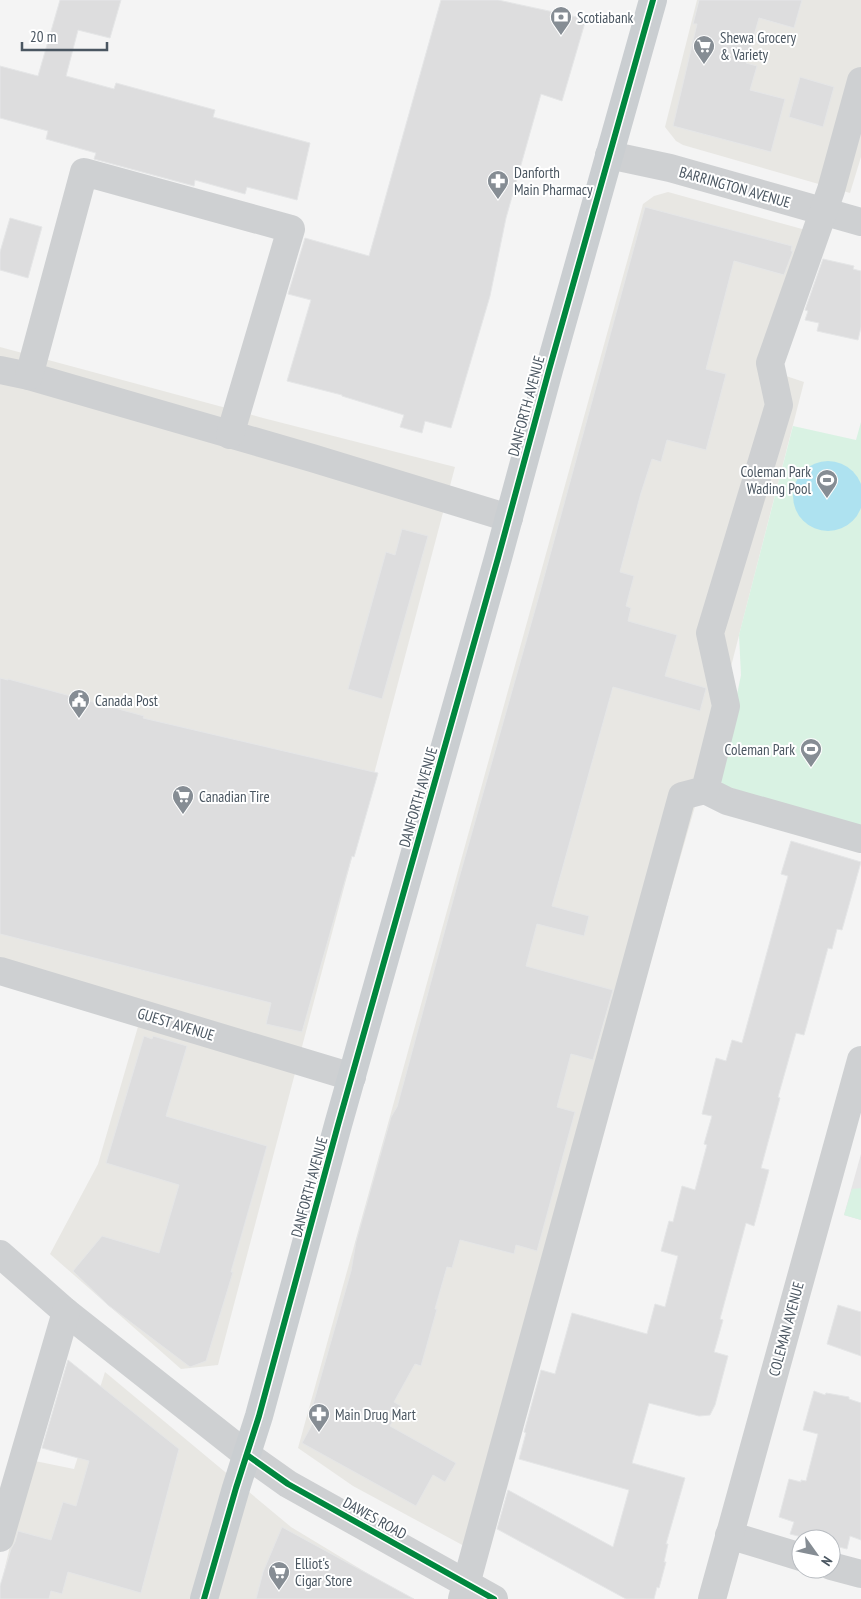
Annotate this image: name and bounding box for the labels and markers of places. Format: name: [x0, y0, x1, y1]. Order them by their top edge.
bank icon: Scotiabank: [549, 5, 573, 36]
place label: Scotiabank: [577, 8, 633, 27]
place label: Shewa Grocery & Variety: [720, 28, 796, 64]
supermarket icon: Shewa Grocery & Variety: [692, 34, 716, 65]
place label: Danforth Main Pharmacy: [514, 163, 593, 199]
pharmacy icon: Danforth Main Pharmacy: [486, 169, 510, 200]
place label: Coleman Park Wading Pool: [741, 462, 811, 498]
sports icon: Coleman Park Wading Pool: [815, 468, 839, 499]
public building icon: Canada Post: [67, 688, 91, 719]
place label: Canada Post: [95, 691, 158, 710]
sports icon: Coleman Park: [799, 737, 823, 768]
place label: Coleman Park: [725, 740, 795, 759]
supermarket icon: Canadian Tire: [171, 784, 195, 815]
place label: Canadian Tire: [199, 787, 270, 806]
pharmacy icon: Main Drug Mart: [307, 1402, 331, 1433]
place label: Main Drug Mart: [335, 1405, 416, 1424]
place label: Elliot's Cigar Store: [295, 1554, 352, 1590]
supermarket icon: Elliot's Cigar Store: [267, 1560, 291, 1591]

